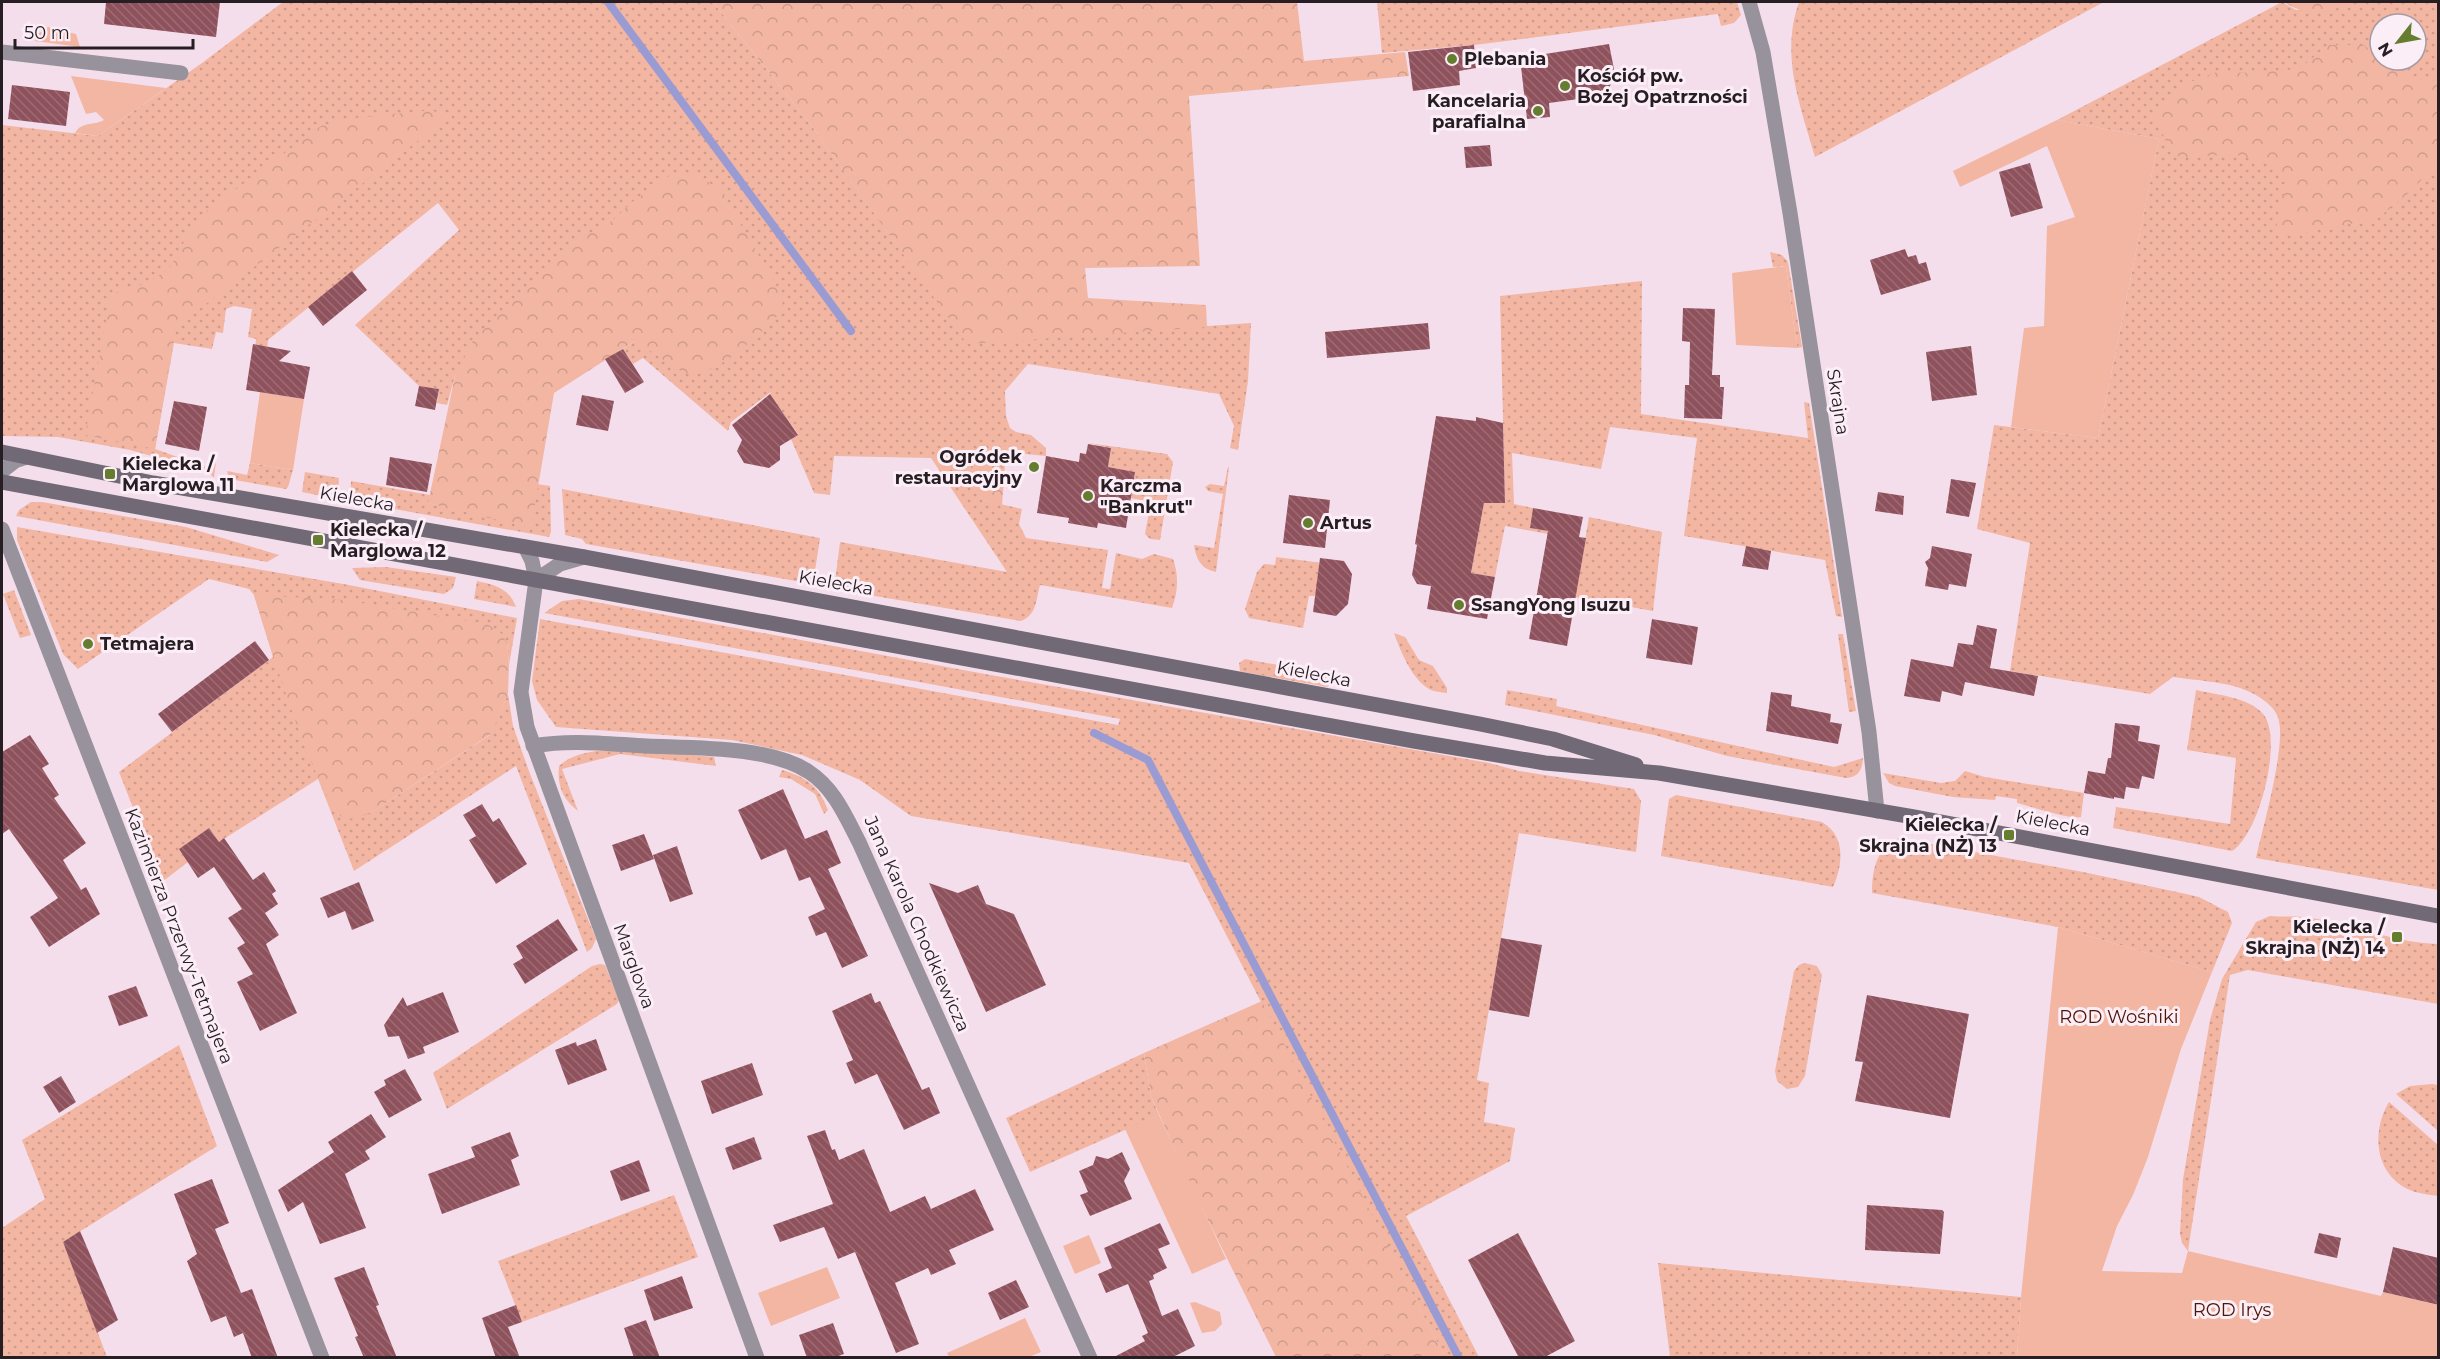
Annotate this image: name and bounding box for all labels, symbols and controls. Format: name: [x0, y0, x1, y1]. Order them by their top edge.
scale bar: [15, 12, 194, 50]
north arrow: [2368, 12, 2428, 72]
text: 50 m: [24, 22, 70, 44]
text: N: [2374, 39, 2397, 60]
place label: Plebania: [1464, 48, 1546, 70]
marker: Plebania: [1445, 52, 1459, 66]
place label: Kościół pw. Bożej Opatrzności: [1577, 65, 1748, 108]
marker: Kościół pw. Bożej Opatrzności: [1558, 79, 1572, 93]
place label: Kancelaria parafialna: [1427, 90, 1526, 133]
marker: Kancelaria parafialna: [1531, 104, 1545, 118]
street label: Skrajna: [1822, 367, 1854, 437]
place label: Ogródek restauracyjny: [895, 446, 1022, 489]
place label: Kielecka / Marglowa 11: [122, 453, 234, 496]
marker: Ogródek restauracyjny: [1027, 460, 1041, 474]
marker: Kielecka / Marglowa 11: [103, 467, 117, 481]
place label: Karczma "Bankrut": [1100, 475, 1193, 518]
street label: Kielecka: [318, 482, 396, 516]
marker: Karczma "Bankrut": [1081, 489, 1095, 503]
place label: Artus: [1319, 512, 1372, 534]
marker: Artus: [1301, 516, 1315, 530]
place label: Kielecka / Marglowa 12: [330, 519, 446, 562]
marker: Kielecka / Marglowa 12: [311, 533, 325, 547]
street label: Kielecka: [797, 566, 875, 600]
place label: SsangYong Isuzu: [1471, 594, 1631, 616]
marker: SsangYong Isuzu: [1452, 598, 1466, 612]
place label: Tetmajera: [100, 633, 194, 655]
marker: Tetmajera: [81, 637, 95, 651]
street label: Kielecka: [1275, 656, 1353, 692]
street label: Kazimierza Przerwy-Tetmajera: [120, 805, 238, 1067]
street label: Kielecka: [2014, 805, 2092, 841]
street label: Jana Karola Chodkiewicza: [859, 812, 975, 1035]
place label: Kielecka / Skrajna (NŻ) 13: [1859, 814, 1998, 857]
marker: Kielecka / Skrajna (NŻ) 13: [2002, 828, 2016, 842]
place label: Kielecka / Skrajna (NŻ) 14: [2245, 916, 2386, 959]
street label: Marglowa: [608, 920, 660, 1012]
marker: Kielecka / Skrajna (NŻ) 14: [2390, 930, 2404, 944]
park label: ROD Wośniki: [2059, 1006, 2179, 1028]
park label: ROD Irys: [2193, 1299, 2272, 1321]

